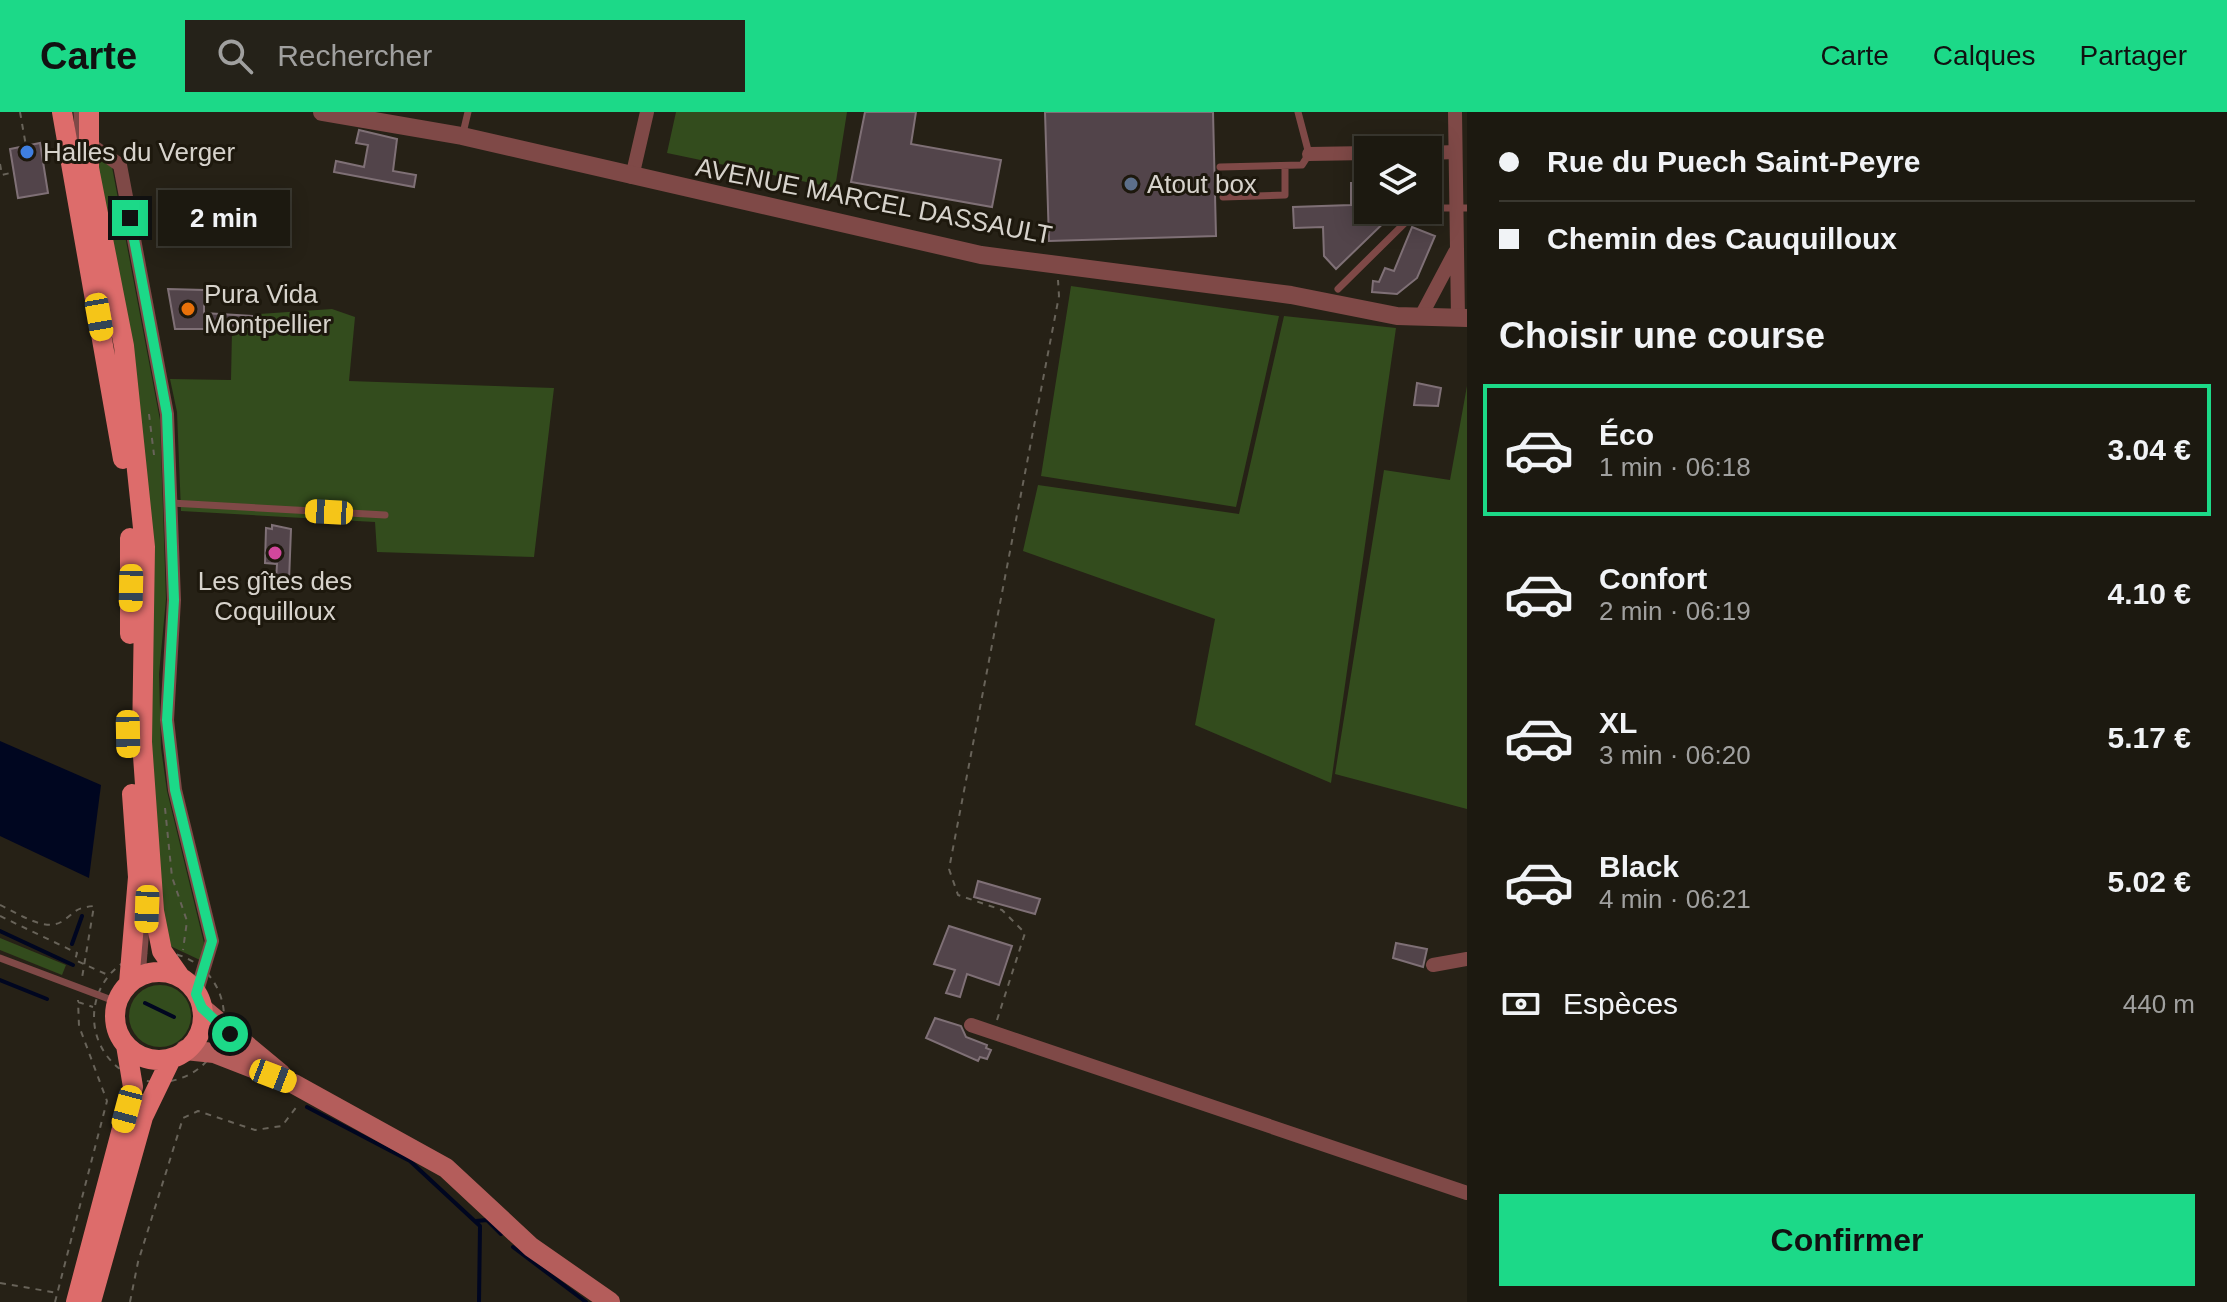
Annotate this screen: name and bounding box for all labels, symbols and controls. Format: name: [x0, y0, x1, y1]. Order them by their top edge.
search box: [185, 20, 745, 92]
icon: search: [213, 34, 257, 78]
text: Carte: [40, 35, 137, 77]
text: Rechercher: [277, 39, 432, 72]
text: Carte: [1820, 40, 1889, 71]
text: Calques: [1933, 40, 2036, 71]
text: Partager: [2080, 40, 2187, 71]
map controls: [1354, 136, 1442, 224]
button: layers: [1354, 136, 1442, 224]
place label: Halles du Verger: [43, 137, 236, 167]
marker: Halles du Verger: [18, 143, 36, 161]
text: Rue du Puech Saint-Peyre: [1547, 145, 1920, 178]
street label: AVENUE MARCEL DASSAULT: [693, 152, 1055, 250]
place label: Atout box: [1147, 169, 1257, 199]
marker: Atout box: [1122, 175, 1140, 193]
callout: 2 min: [158, 190, 290, 246]
route end: [112, 200, 148, 236]
text: 2 min: [190, 203, 258, 233]
text: Chemin des Cauquilloux: [1547, 222, 1897, 255]
place label: Pura Vida Montpellier: [204, 279, 332, 339]
car: [83, 291, 115, 343]
marker: Pura Vida Montpellier: [179, 300, 197, 318]
text: Choisir une course: [1499, 315, 1825, 356]
icon: car: [1503, 414, 1575, 486]
text: Éco: [1599, 418, 1654, 451]
text: 3.04 €: [2108, 433, 2191, 466]
text: 1 min · 06:18: [1599, 452, 1751, 482]
car: [304, 499, 354, 525]
marker: Les gîtes des Coquilloux: [266, 544, 284, 562]
icon: car: [1503, 558, 1575, 630]
text: Confort: [1599, 562, 1707, 595]
car: [119, 564, 143, 612]
place label: Les gîtes des Coquilloux: [198, 566, 352, 626]
text: 4.10 €: [2108, 577, 2191, 610]
text: 2 min · 06:19: [1599, 596, 1751, 626]
icon: car: [1503, 702, 1575, 774]
text: XL: [1599, 706, 1637, 739]
car: [116, 710, 140, 758]
text: 5.17 €: [2108, 721, 2191, 754]
text: 3 min · 06:20: [1599, 740, 1751, 770]
icon: car: [1503, 846, 1575, 918]
text: Black: [1599, 850, 1679, 883]
text: 5.02 €: [2108, 865, 2191, 898]
text: 4 min · 06:21: [1599, 884, 1751, 914]
car: [134, 885, 160, 933]
icon: cash: [1499, 982, 1543, 1026]
text: Espèces: [1563, 987, 1678, 1020]
text: 440 m: [2123, 989, 2195, 1019]
route start: [212, 1016, 248, 1052]
car: [246, 1056, 300, 1096]
car: [109, 1083, 145, 1135]
button: Confirmer: [1499, 1194, 2195, 1286]

